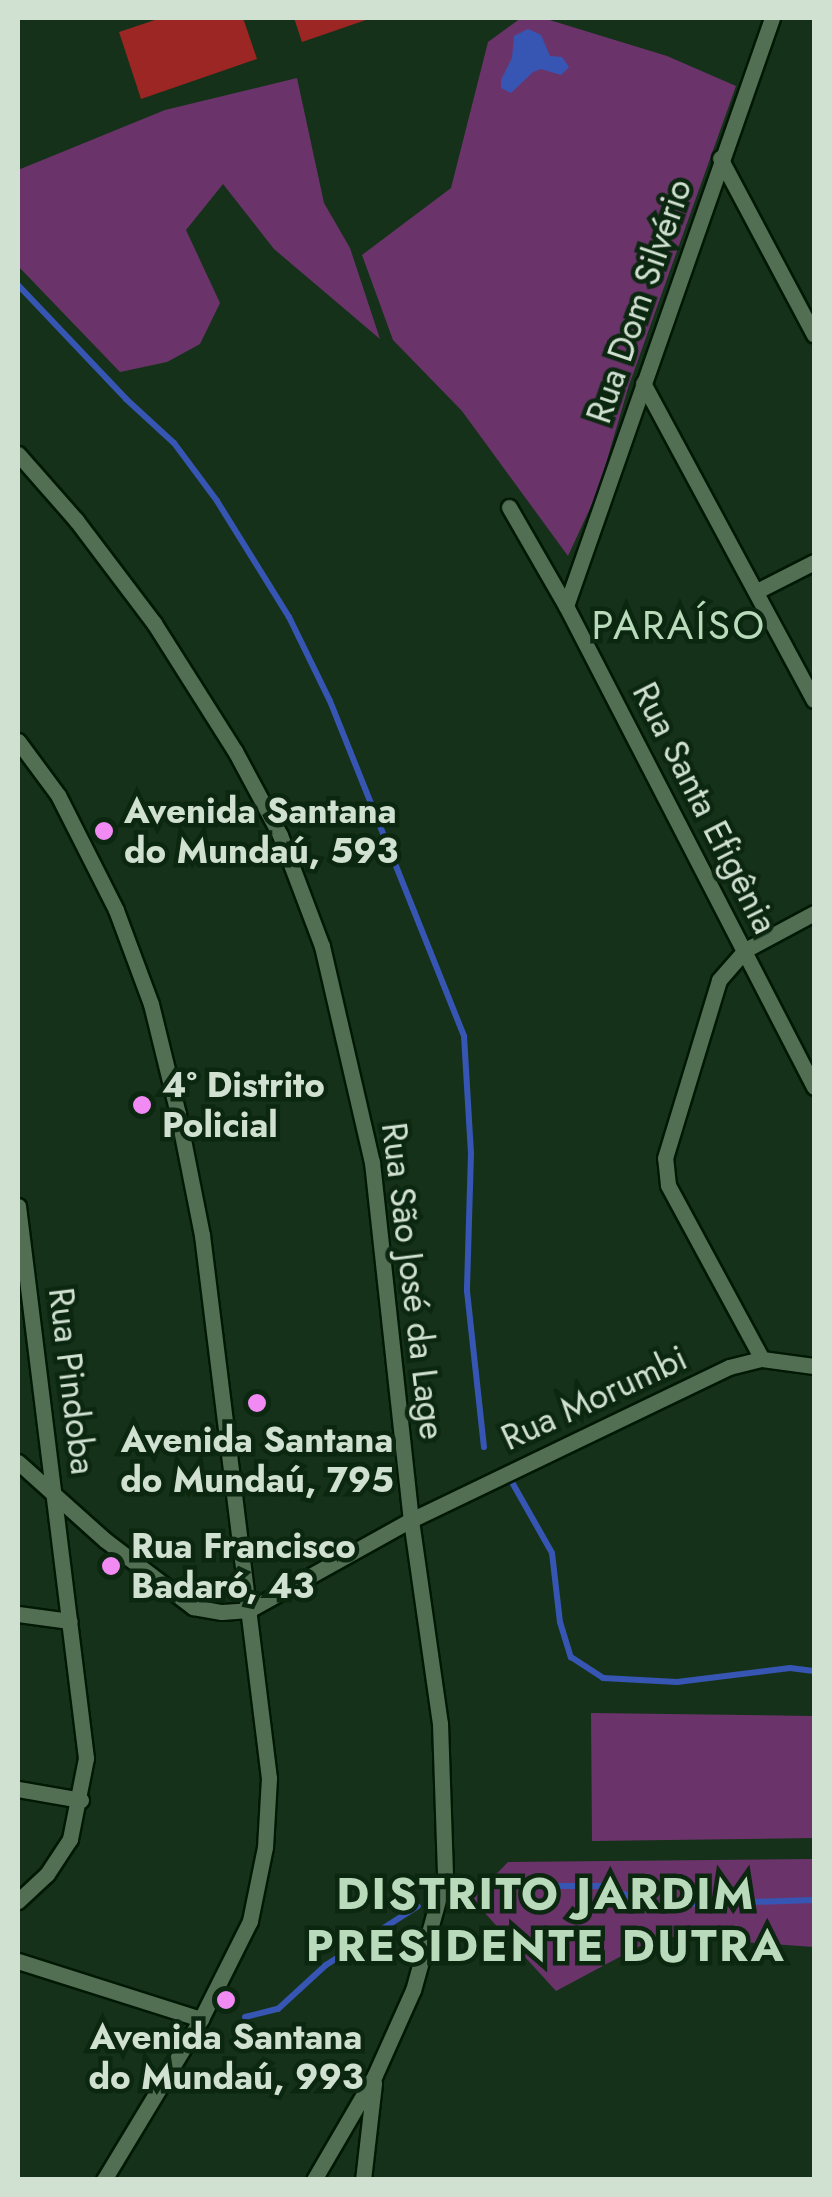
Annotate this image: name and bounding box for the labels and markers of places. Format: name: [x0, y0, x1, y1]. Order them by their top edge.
place label: Avenida Santana do Mundaú, 593: [124, 790, 398, 872]
marker: Avenida Santana do Mundaú, 593: [93, 820, 115, 842]
place label: 4º Distrito Policial: [162, 1064, 325, 1146]
marker: 4º Distrito Policial: [131, 1094, 153, 1116]
marker: Avenida Santana do Mundaú, 795: [246, 1392, 268, 1414]
place label: Avenida Santana do Mundaú, 795: [120, 1419, 394, 1501]
place label: Rua Francisco Badaró, 43: [131, 1525, 356, 1607]
marker: Rua Francisco Badaró, 43: [100, 1555, 122, 1577]
marker: Avenida Santana do Mundaú, 993: [215, 1989, 237, 2011]
place label: Avenida Santana do Mundaú, 993: [88, 2016, 364, 2098]

